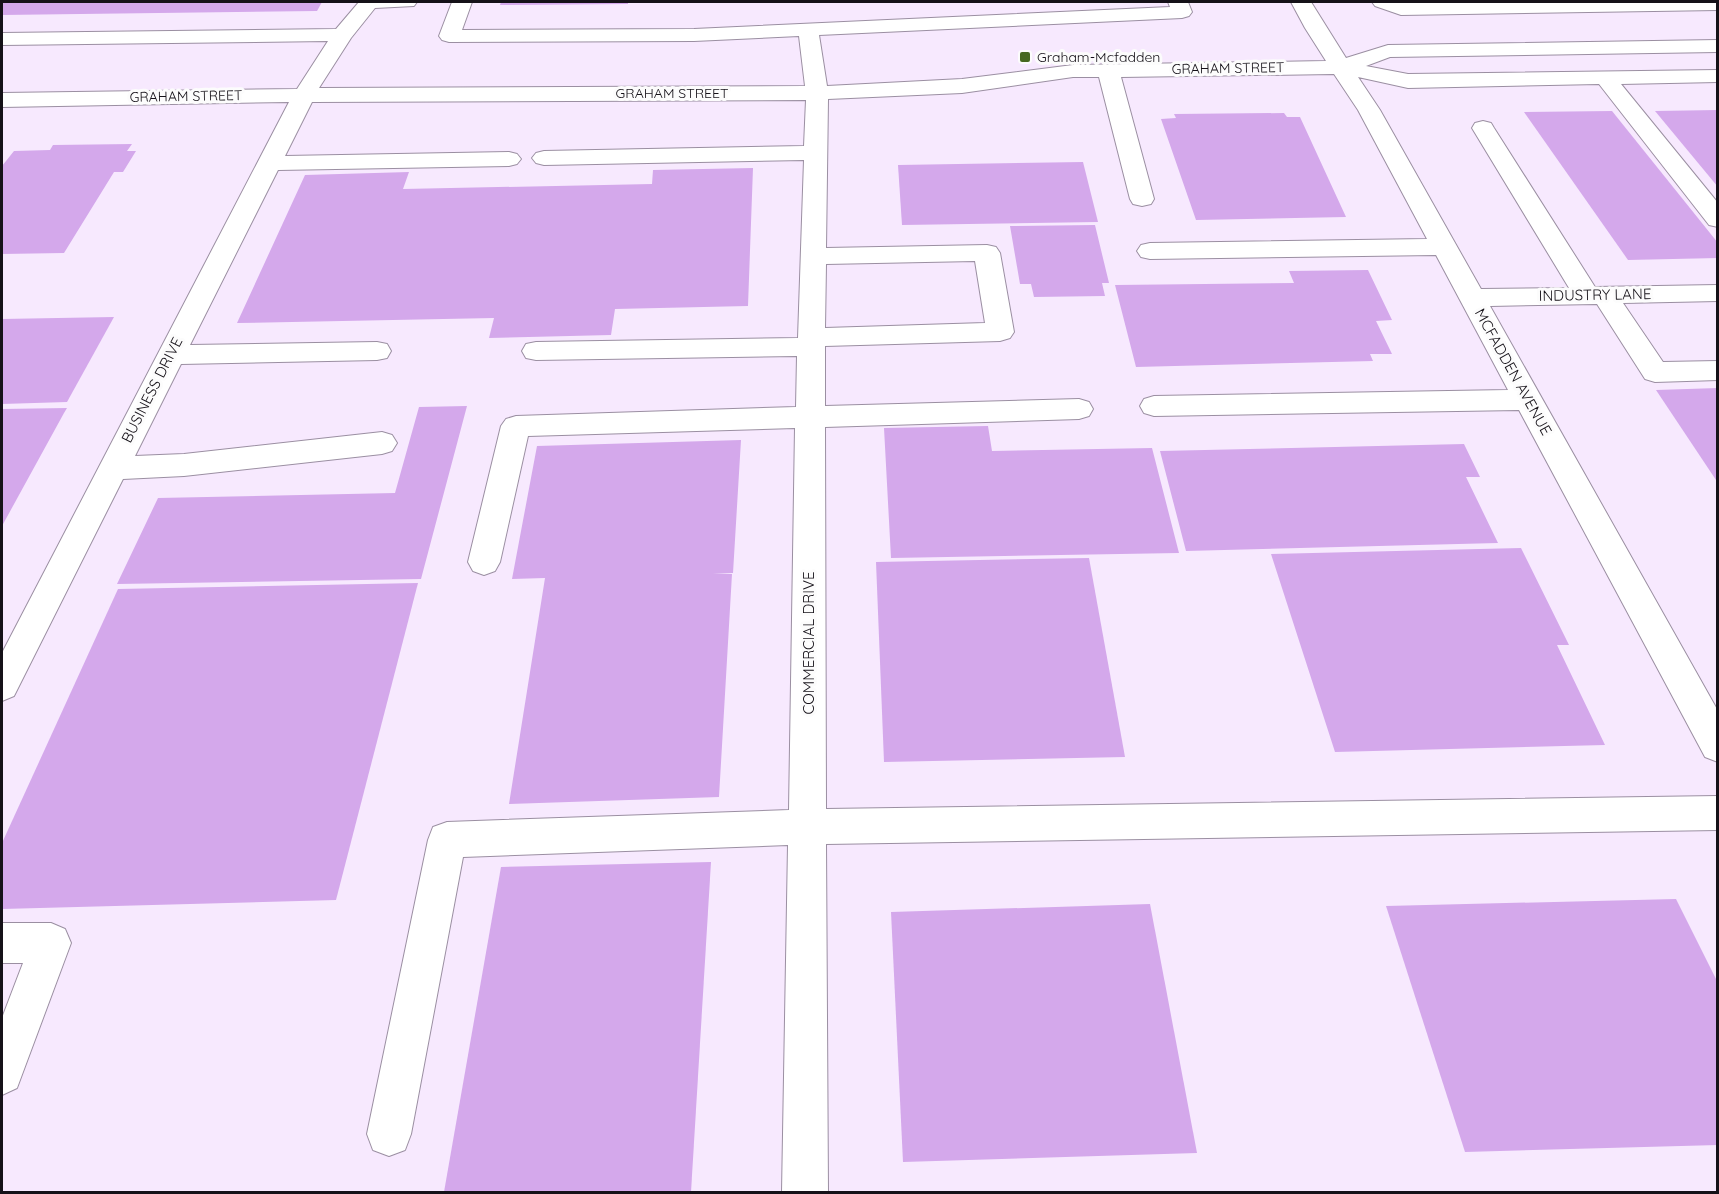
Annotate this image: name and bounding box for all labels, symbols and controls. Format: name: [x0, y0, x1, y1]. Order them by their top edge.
place label: Graham-Mcfadden: [1037, 48, 1160, 66]
marker: Graham-Mcfadden: [1018, 50, 1032, 64]
street label: GRAHAM STREET: [1171, 58, 1285, 78]
street label: GRAHAM STREET: [616, 84, 728, 102]
street label: GRAHAM STREET: [129, 86, 243, 106]
street label: INDUSTRY LANE: [1538, 284, 1652, 305]
street label: MCFADDEN AVENUE: [1471, 305, 1556, 438]
street label: BUSINESS DRIVE: [117, 334, 186, 446]
street label: COMMERCIAL DRIVE: [799, 572, 818, 714]

